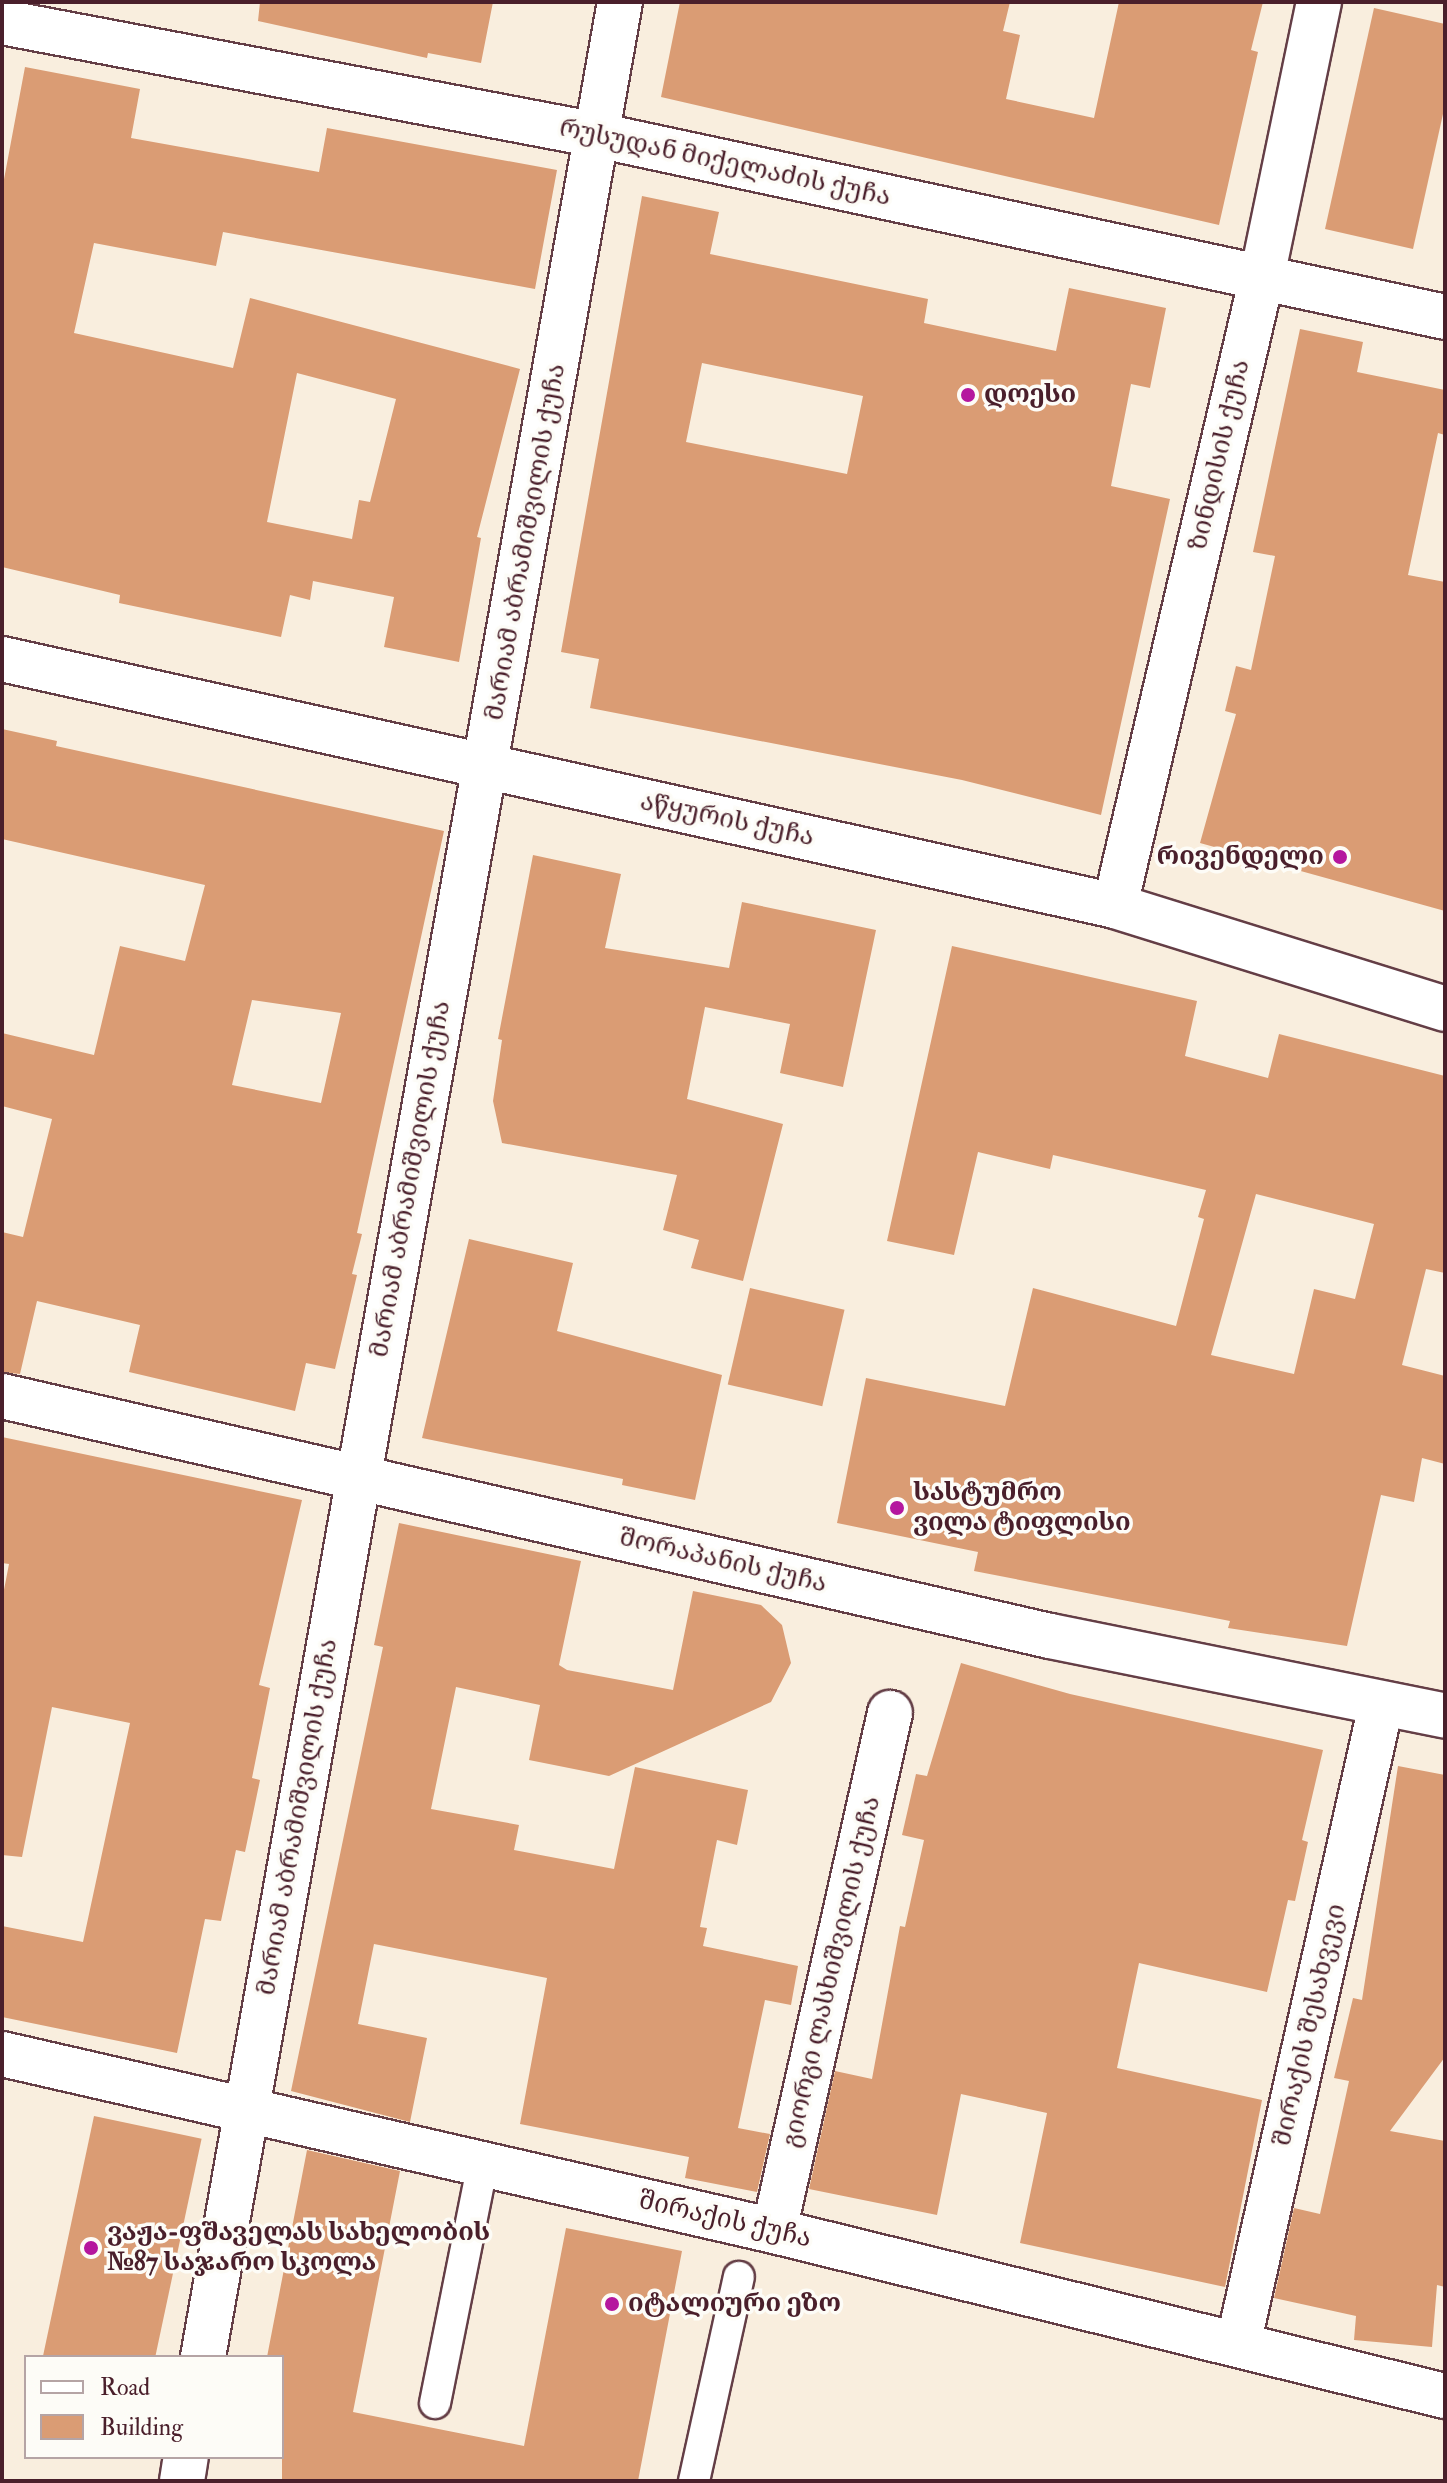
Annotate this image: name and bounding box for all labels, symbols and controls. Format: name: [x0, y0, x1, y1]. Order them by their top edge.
street label: რუსუდან მიქელაძის ქუჩა: [557, 113, 893, 213]
street label: ზინდისის ქუჩა: [1183, 357, 1257, 553]
street label: მარიამ აბრამიშვილის ქუჩა: [479, 361, 573, 723]
place label: დოესი: [984, 379, 1076, 411]
marker: დოესი: [959, 386, 977, 404]
street label: აწყურის ქუჩა: [637, 786, 817, 854]
place label: რივენდელი: [1157, 841, 1324, 873]
marker: რივენდელი: [1331, 848, 1349, 866]
street label: მარიამ აბრამიშვილის ქუჩა: [364, 998, 458, 1360]
place label: სასტუმრო ვილა ტიფლისი: [913, 1477, 1131, 1538]
marker: სასტუმრო ვილა ტიფლისი: [888, 1499, 906, 1517]
street label: შორაპანის ქუჩა: [616, 1522, 830, 1600]
street label: მარიამ აბრამიშვილის ქუჩა: [251, 1636, 345, 1998]
street label: გიორგი ლასხიშვილის ქუჩა: [776, 1793, 888, 2151]
street label: შირაქის შესახვევი: [1267, 1901, 1353, 2149]
street label: შირაქის ქუჩა: [636, 2185, 814, 2255]
place label: ვაჟა-ფშაველას სახელობის №87 საჯარო სკოლა: [107, 2217, 490, 2278]
marker: ვაჟა-ფშაველას სახელობის №87 საჯარო სკოლა: [82, 2239, 100, 2257]
place label: იტალიური ეზო: [628, 2288, 841, 2320]
marker: იტალიური ეზო: [603, 2295, 621, 2313]
legend: [24, 2355, 284, 2459]
text: Road: [100, 2372, 150, 2403]
text: Building: [100, 2412, 183, 2443]

